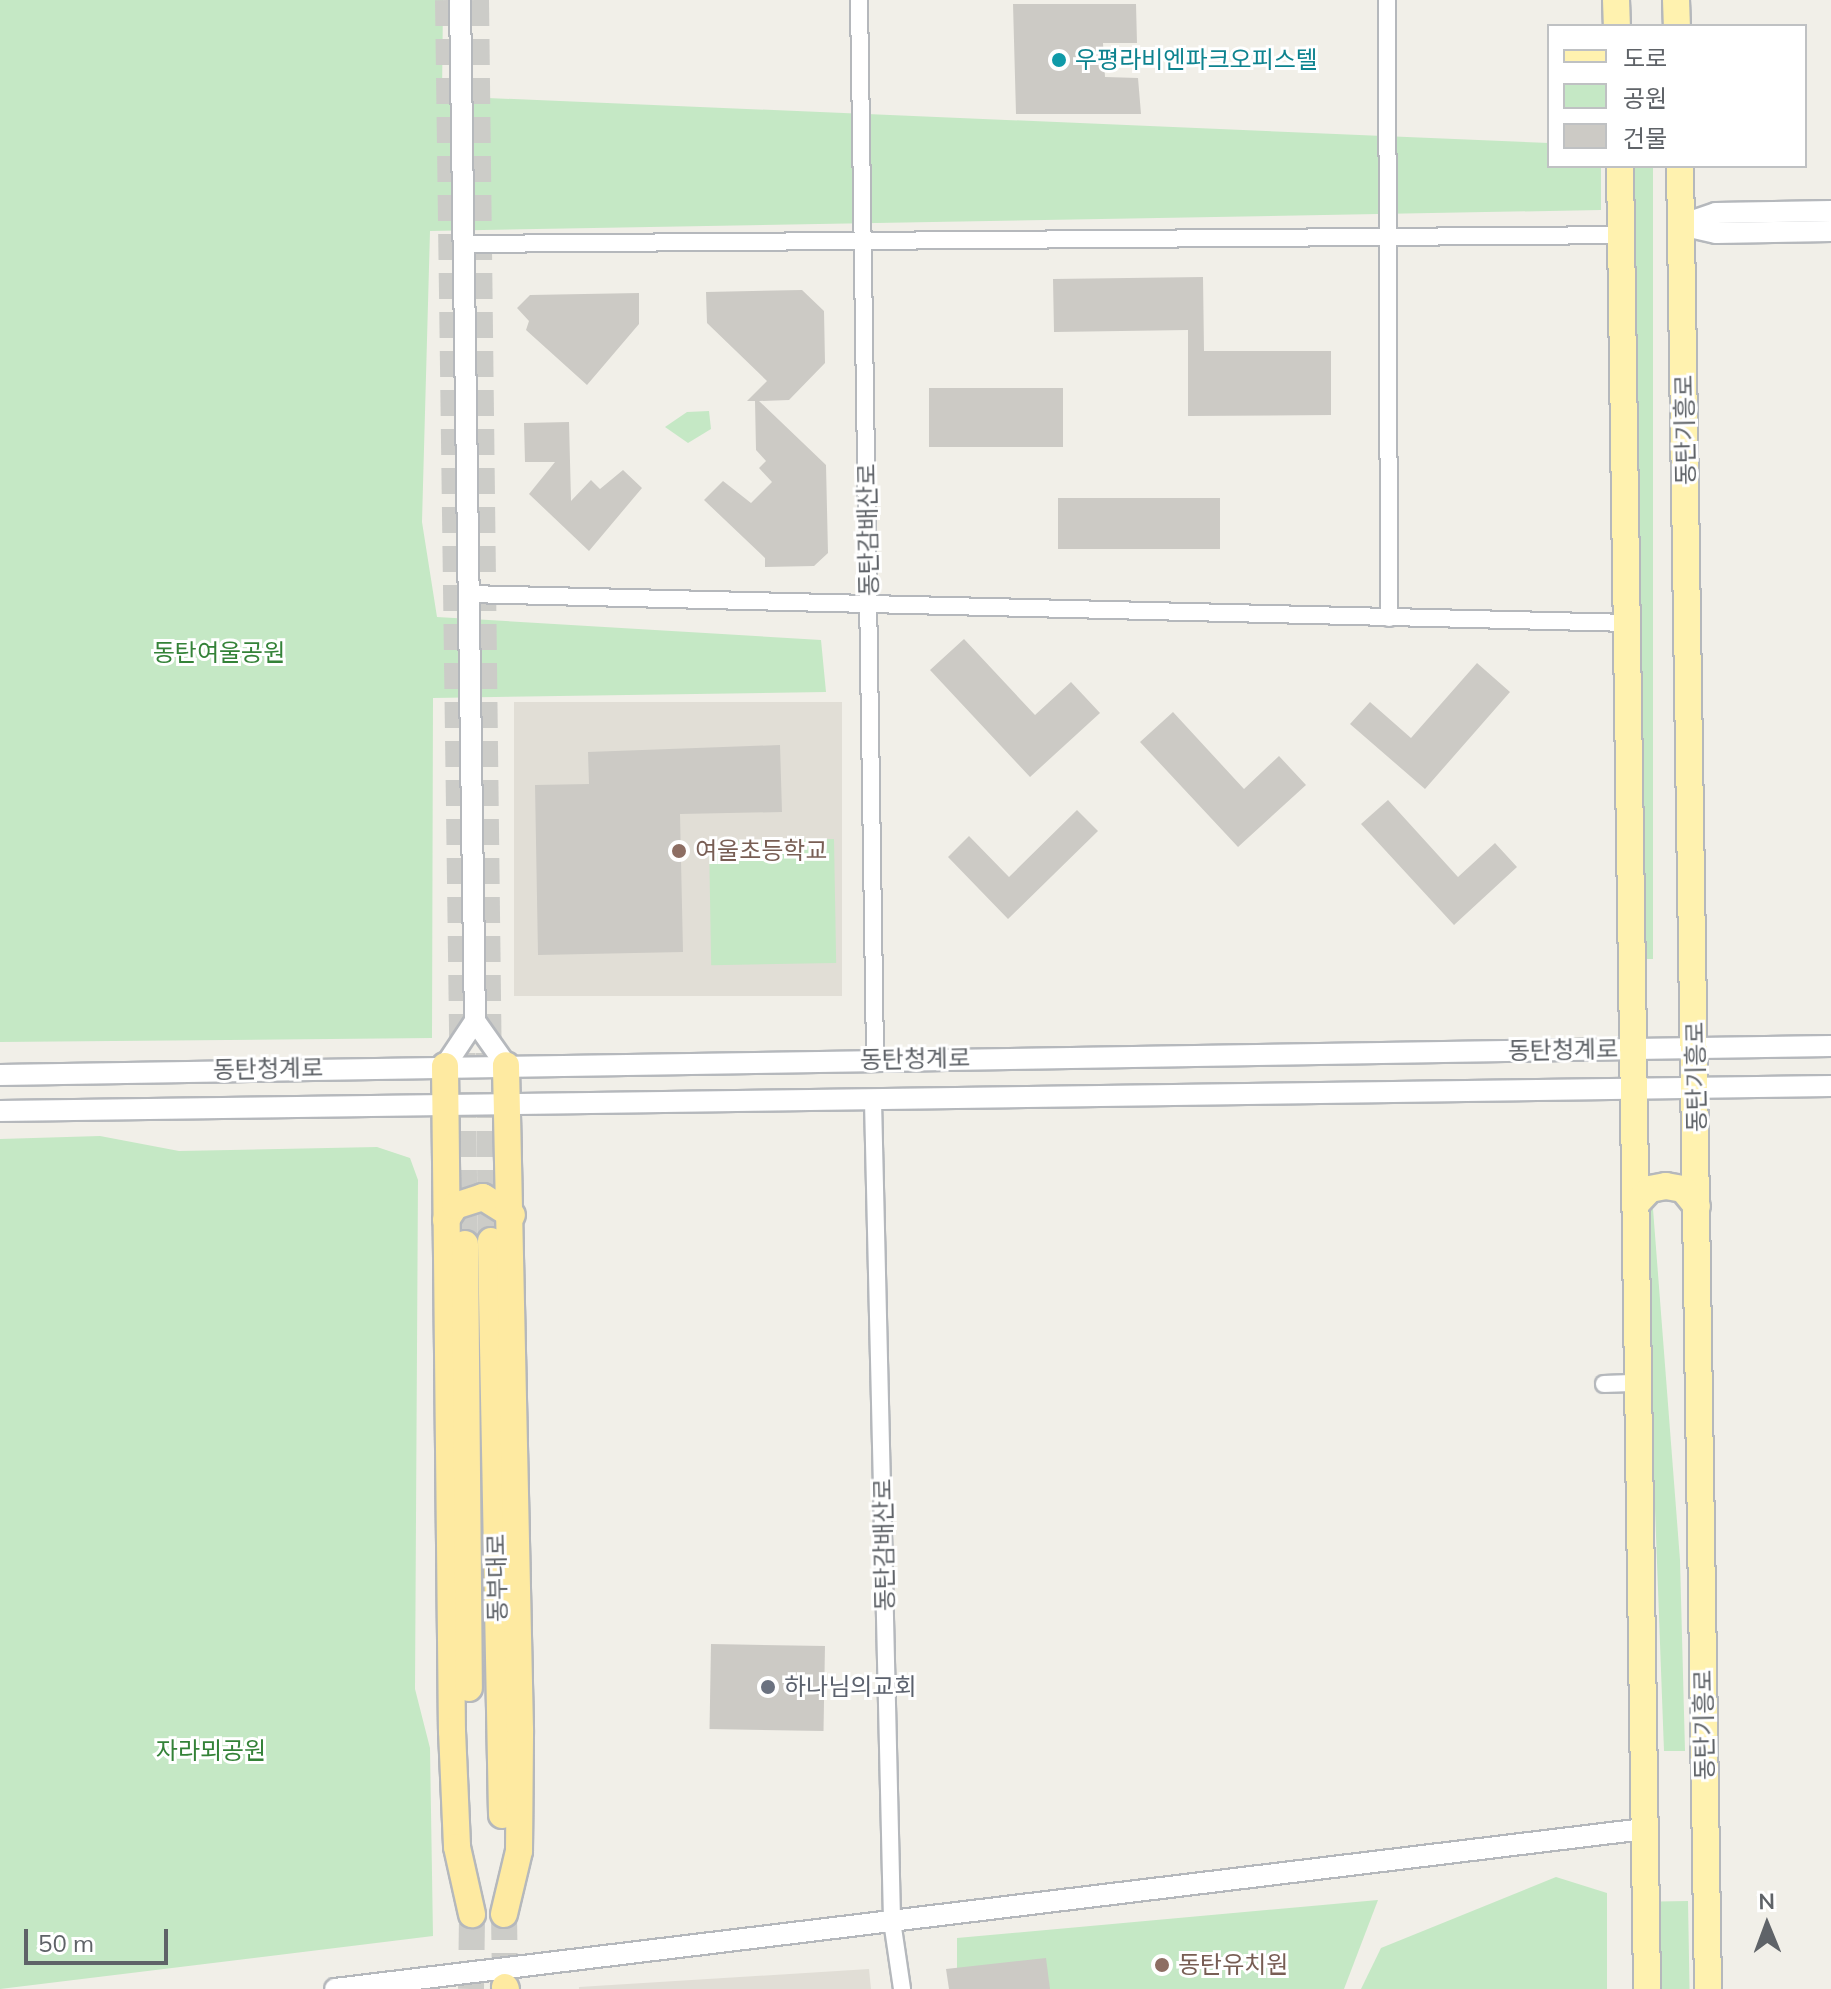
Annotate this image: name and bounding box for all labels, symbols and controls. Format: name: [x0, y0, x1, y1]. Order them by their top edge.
legend: [1547, 24, 1807, 168]
text: 도로: [1623, 43, 1667, 73]
place label: 우평라비엔파크오피스텔: [1075, 46, 1318, 74]
marker: 우평라비엔파크오피스텔: [1050, 51, 1068, 69]
text: 공원: [1623, 83, 1667, 113]
text: 건물: [1623, 123, 1667, 153]
street label: 동탄기흥로: [1670, 375, 1700, 485]
street label: 동탄감배산로: [852, 464, 884, 596]
park label: 동탄여울공원: [153, 639, 285, 667]
place label: 여울초등학교: [695, 837, 827, 865]
marker: 여울초등학교: [670, 842, 688, 860]
street label: 동탄기흥로: [1681, 1022, 1711, 1132]
street label: 동탄청계로: [1508, 1035, 1618, 1065]
street label: 동탄청계로: [860, 1044, 970, 1074]
street label: 동탄청계로: [213, 1054, 323, 1084]
street label: 동탄감배산로: [868, 1479, 900, 1611]
street label: 동부대로: [482, 1534, 512, 1622]
street label: 동탄기흥로: [1689, 1670, 1719, 1780]
place label: 하나님의교회: [784, 1673, 916, 1701]
marker: 하나님의교회: [759, 1678, 777, 1696]
park label: 자라뫼공원: [156, 1737, 266, 1765]
north arrow: [1727, 1885, 1807, 1965]
text: N: [1758, 1887, 1775, 1915]
scale bar: [28, 1913, 172, 1963]
text: 50 m: [38, 1928, 94, 1958]
place label: 동탄유치원: [1178, 1951, 1288, 1979]
marker: 동탄유치원: [1153, 1956, 1171, 1974]

